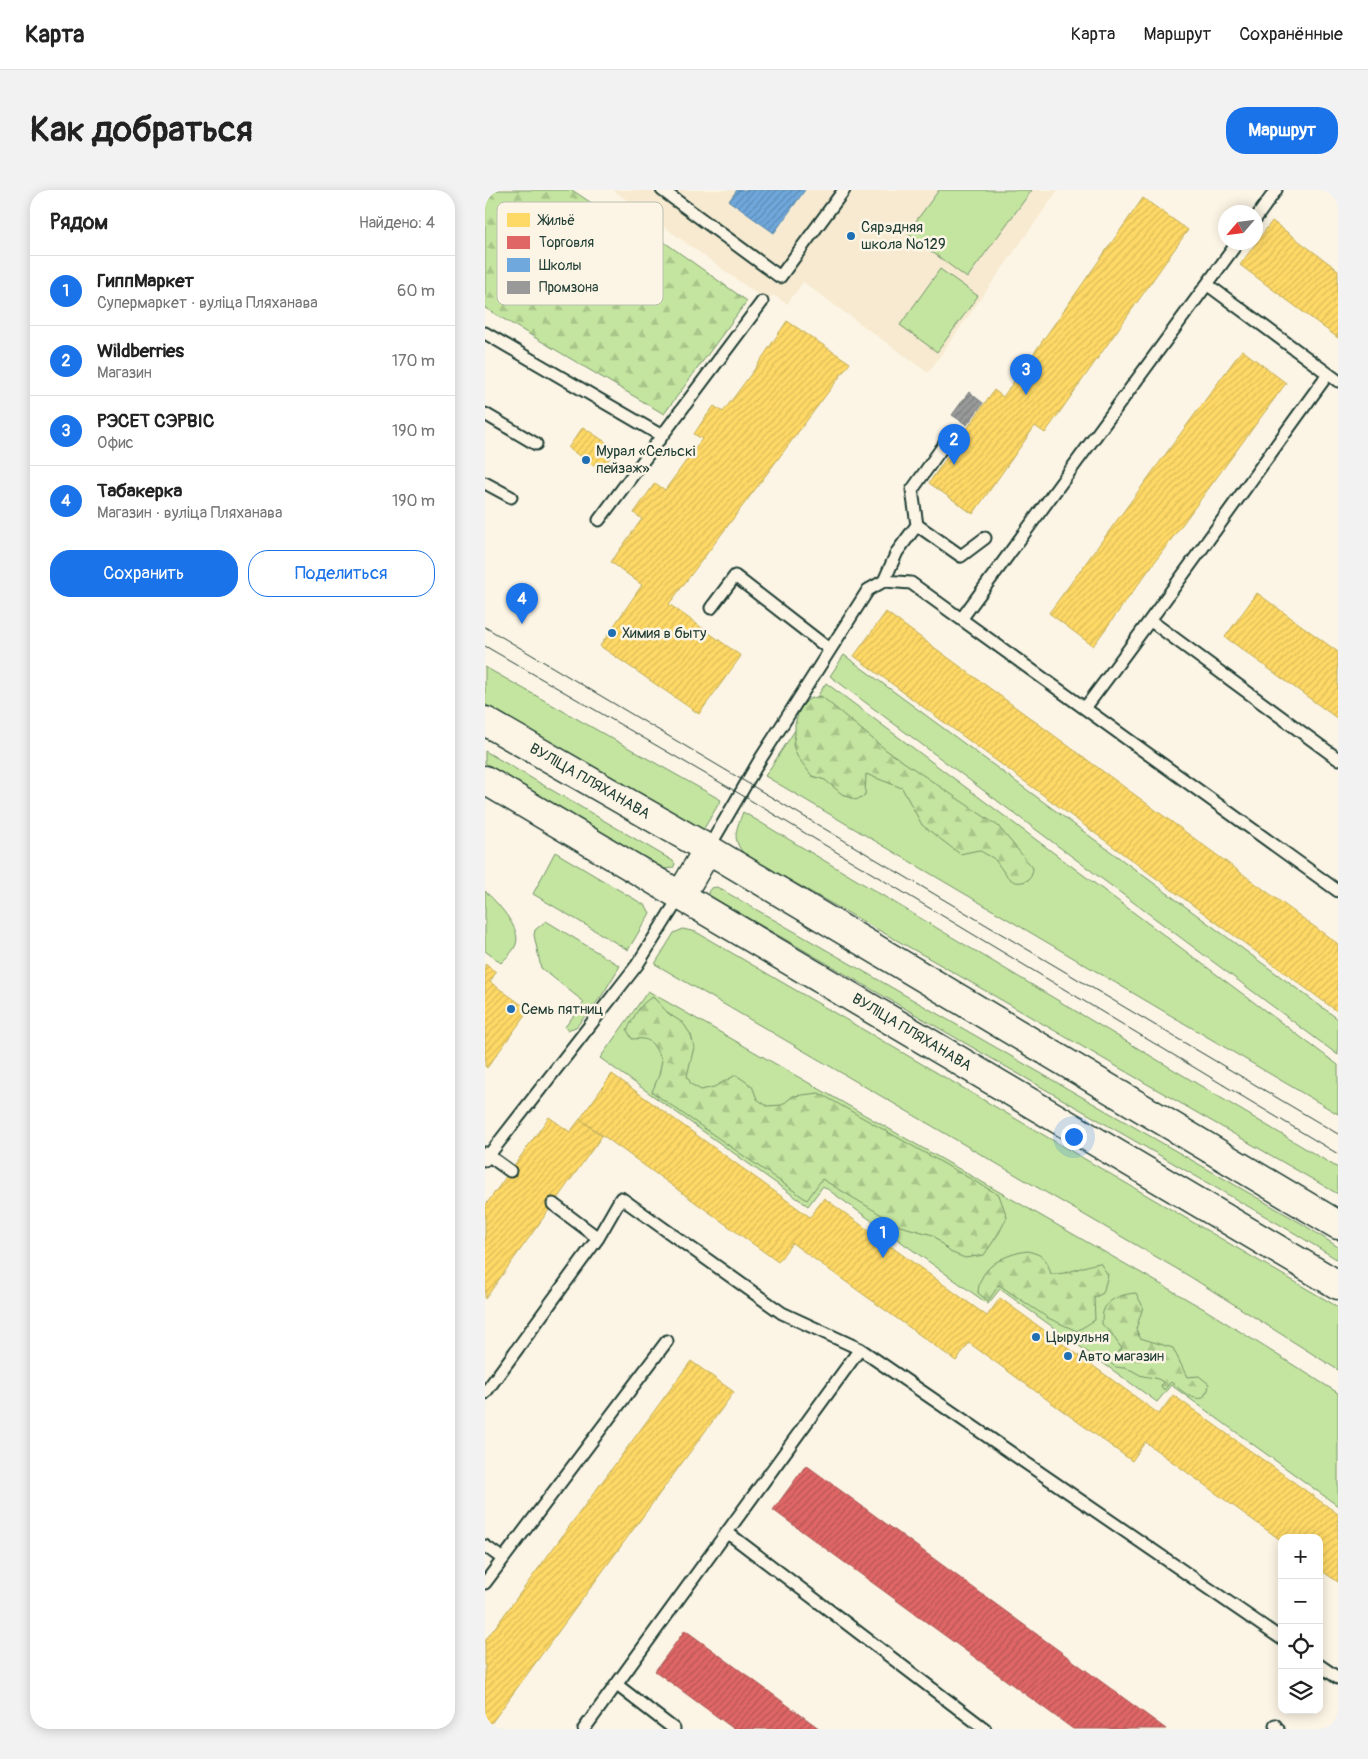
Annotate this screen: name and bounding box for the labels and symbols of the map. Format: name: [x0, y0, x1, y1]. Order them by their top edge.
legend: [497, 202, 663, 305]
north arrow: [1218, 205, 1263, 250]
text: Жильё: [537, 212, 575, 229]
place label: Сярэдняя школа №129: [861, 218, 946, 254]
marker: Сярэдняя школа №129: [845, 230, 857, 242]
text: Торговля: [539, 234, 594, 251]
text: Школы: [539, 257, 582, 274]
text: Промзона: [539, 279, 599, 296]
pin: 3: [1010, 354, 1042, 395]
pin: 2: [938, 424, 970, 465]
place label: Мурал «Сельскі пейзаж»: [596, 442, 696, 478]
marker: Мурал «Сельскі пейзаж»: [580, 454, 592, 466]
pin: 4: [506, 583, 538, 624]
place label: Химия в быту: [622, 624, 707, 643]
marker: Химия в быту: [606, 627, 618, 639]
street label: ВУЛІЦА ПЛЯХАНАВА: [526, 739, 654, 824]
street label: ВУЛІЦА ПЛЯХАНАВА: [848, 989, 975, 1076]
place label: Семь пятниц: [521, 1000, 603, 1019]
marker: Семь пятниц: [505, 1003, 517, 1015]
your location: [1061, 1124, 1087, 1150]
pin: 1: [867, 1217, 899, 1258]
place label: Цырульня: [1046, 1328, 1109, 1347]
marker: Цырульня: [1030, 1331, 1042, 1343]
place label: Авто магазин: [1078, 1347, 1164, 1366]
marker: Авто магазин: [1062, 1350, 1074, 1362]

